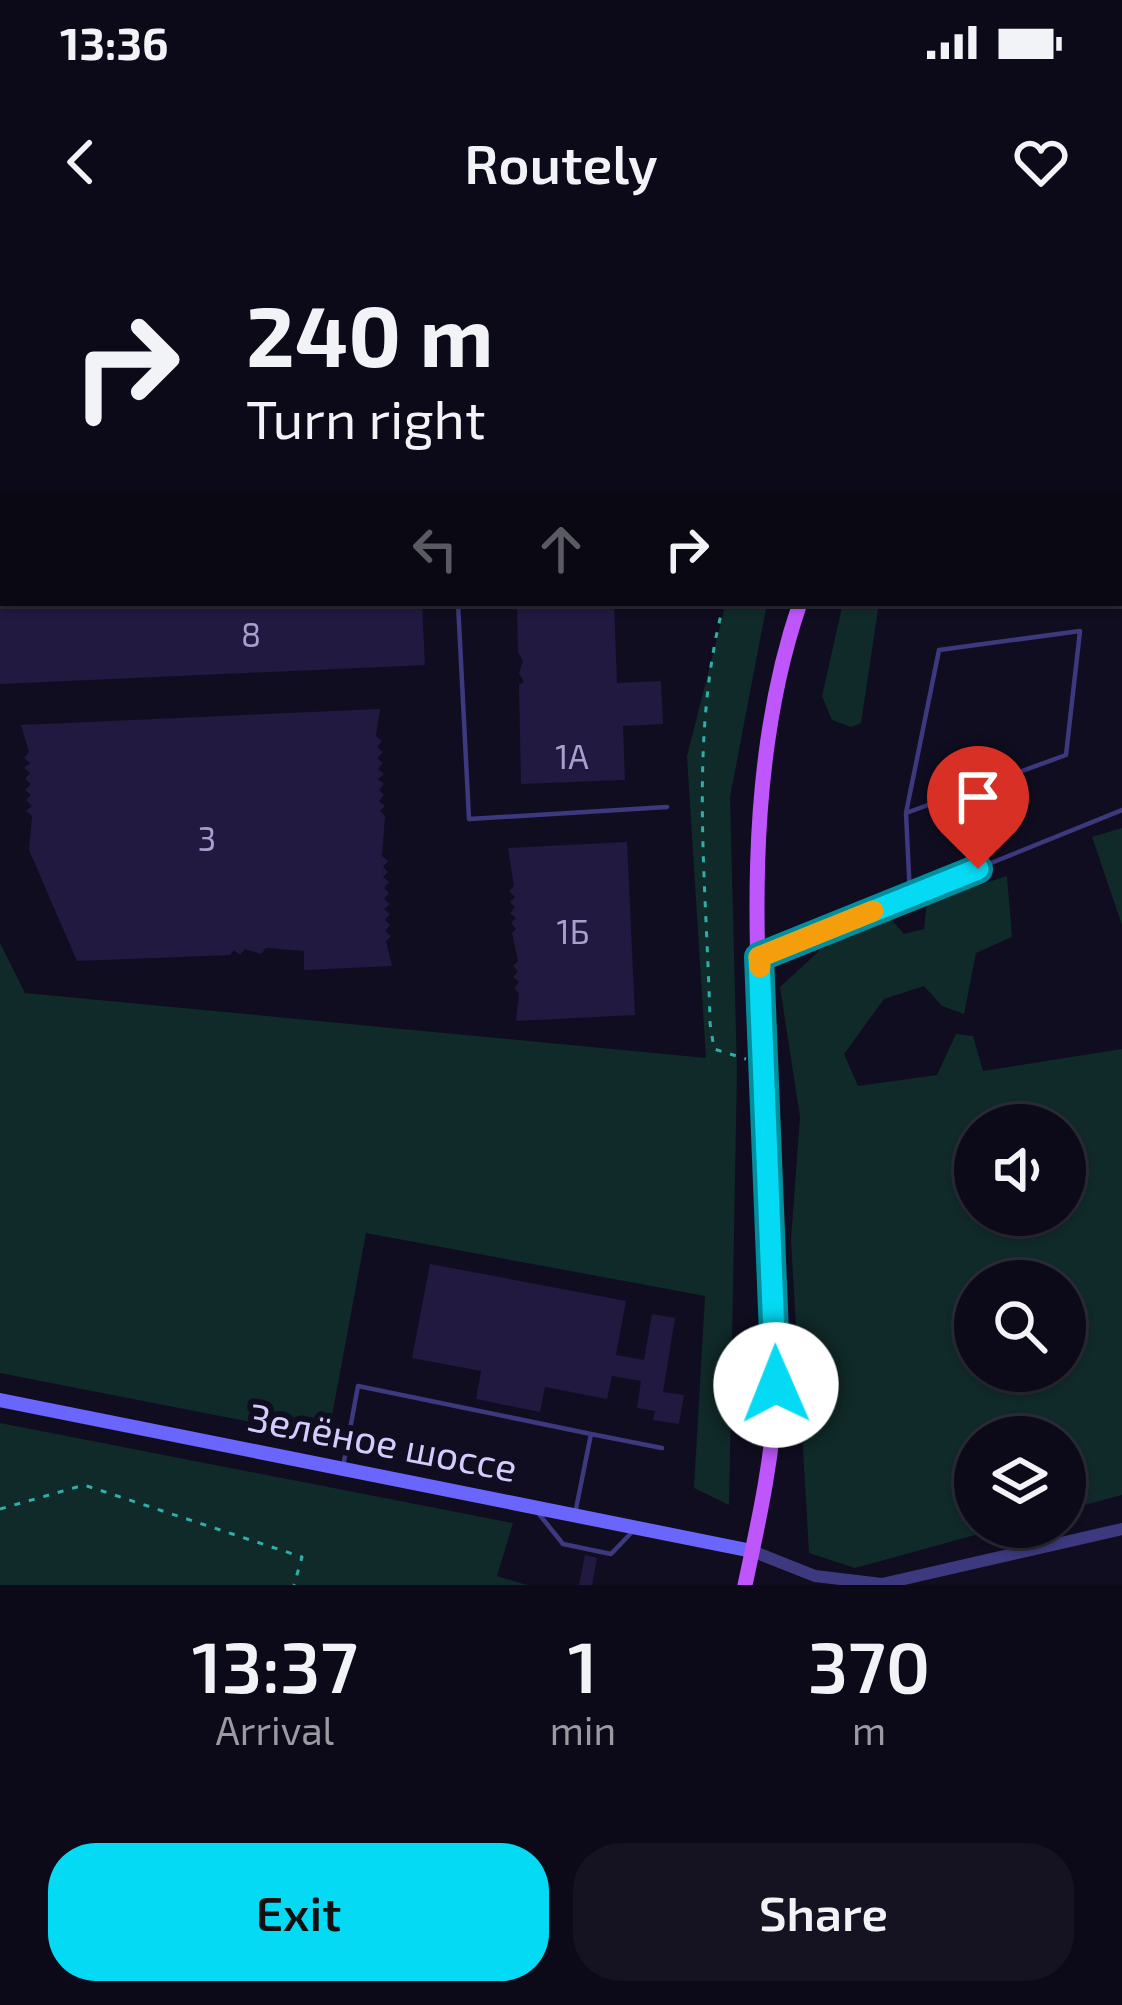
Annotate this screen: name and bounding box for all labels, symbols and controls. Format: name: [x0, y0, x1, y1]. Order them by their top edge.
text: 13:36: [60, 15, 169, 69]
icon: back: [48, 129, 114, 195]
icon: heart: [1008, 129, 1074, 195]
text: Routely: [464, 130, 658, 195]
text: 240 m: [246, 283, 493, 384]
icon: right: [48, 288, 204, 444]
text: Turn right: [246, 385, 486, 450]
icon: left: [402, 516, 468, 582]
icon: ahead: [528, 516, 594, 582]
icon: right: [654, 516, 720, 582]
house number: 8: [241, 614, 261, 654]
house number: 1А: [555, 736, 589, 776]
pin: [927, 746, 1029, 869]
icon: arrive: [945, 764, 1011, 830]
house number: 3: [198, 818, 216, 858]
house number: 1Б: [557, 911, 589, 951]
map controls: [954, 1104, 1086, 1548]
button: sound: [954, 1104, 1086, 1236]
button: search: [954, 1260, 1086, 1392]
position arrow: [713, 1322, 839, 1448]
street label: Зелёное шоссе: [245, 1392, 521, 1490]
button: layers: [954, 1416, 1086, 1548]
text: 13:37: [192, 1621, 358, 1707]
text: 1: [568, 1621, 598, 1707]
text: 370: [808, 1621, 930, 1707]
text: Arrival: [215, 1706, 334, 1753]
text: min: [550, 1706, 616, 1753]
text: m: [852, 1706, 886, 1753]
button: Exit: [48, 1843, 549, 1981]
button: Share: [573, 1843, 1074, 1981]

